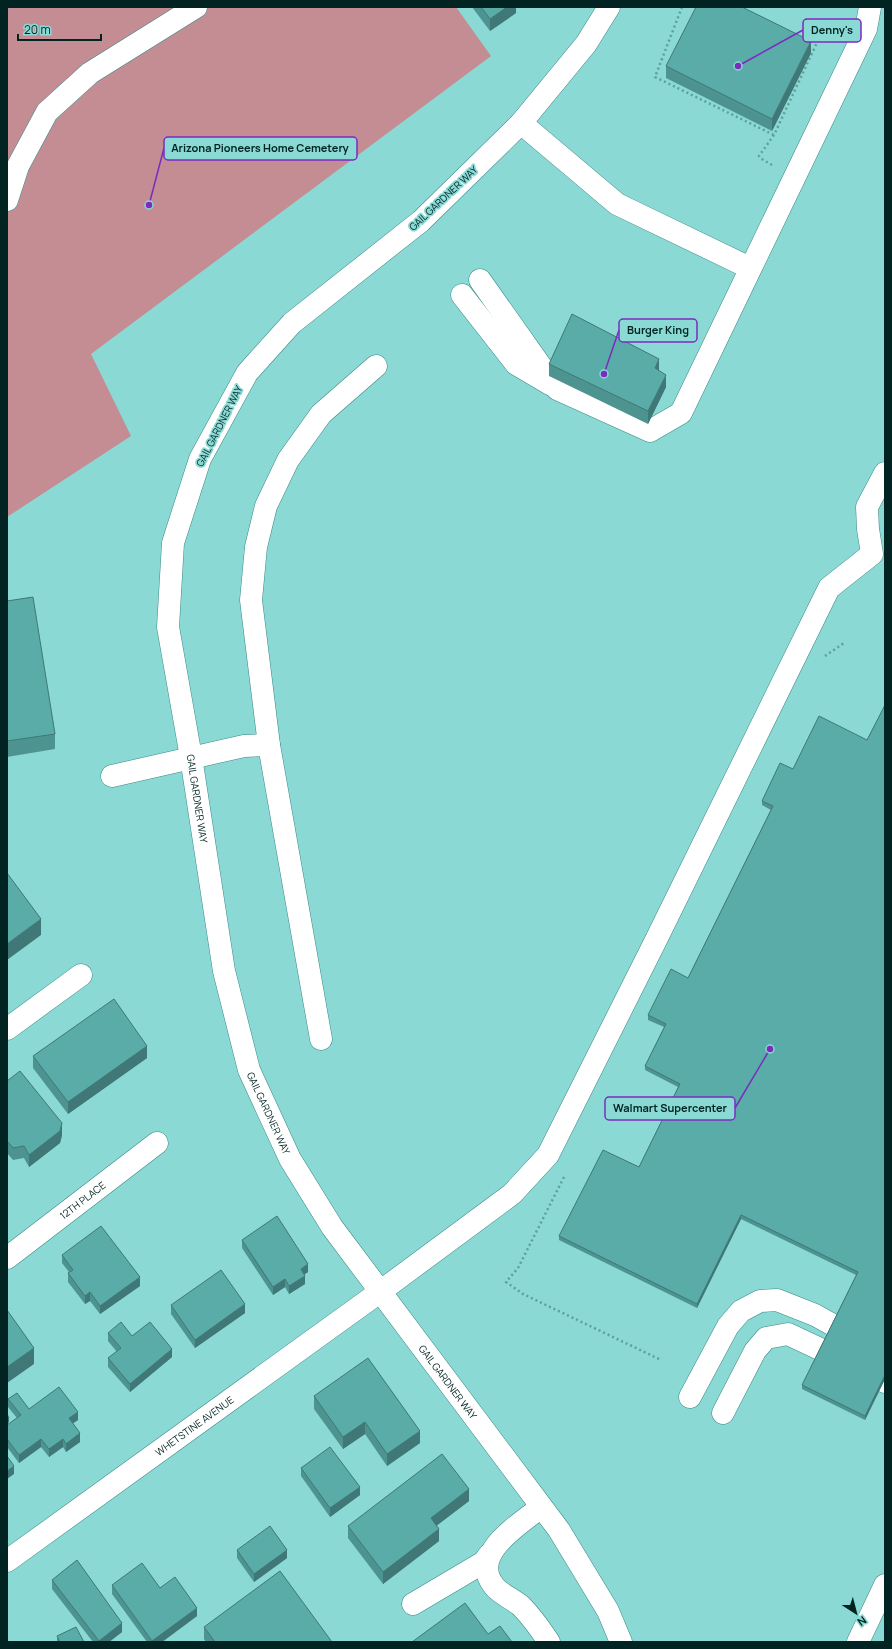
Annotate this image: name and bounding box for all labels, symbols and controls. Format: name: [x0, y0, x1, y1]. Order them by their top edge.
scale bar: [18, 16, 101, 42]
callout: Denny's: [803, 19, 861, 42]
text: 20 m: [24, 21, 51, 38]
text: Denny's: [811, 22, 853, 37]
callout: Arizona Pioneers Home Cemetery: [164, 137, 357, 160]
text: Arizona Pioneers Home Cemetery: [171, 140, 350, 155]
street label: GAIL GARDNER WAY: [406, 162, 481, 234]
callout: Burger King: [619, 319, 697, 342]
text: Burger King: [627, 322, 689, 337]
street label: GAIL GARDNER WAY: [193, 383, 246, 469]
street label: GAIL GARDNER WAY: [184, 753, 211, 844]
street label: GAIL GARDNER WAY: [244, 1070, 294, 1157]
callout: Walmart Supercenter: [605, 1097, 735, 1120]
text: Walmart Supercenter: [613, 1100, 728, 1115]
street label: 12TH PLACE: [56, 1178, 109, 1222]
street label: GAIL GARDNER WAY: [416, 1342, 481, 1422]
street label: WHETSTINE AVENUE: [152, 1392, 237, 1459]
north arrow: [836, 1593, 876, 1633]
text: N: [854, 1613, 870, 1630]

